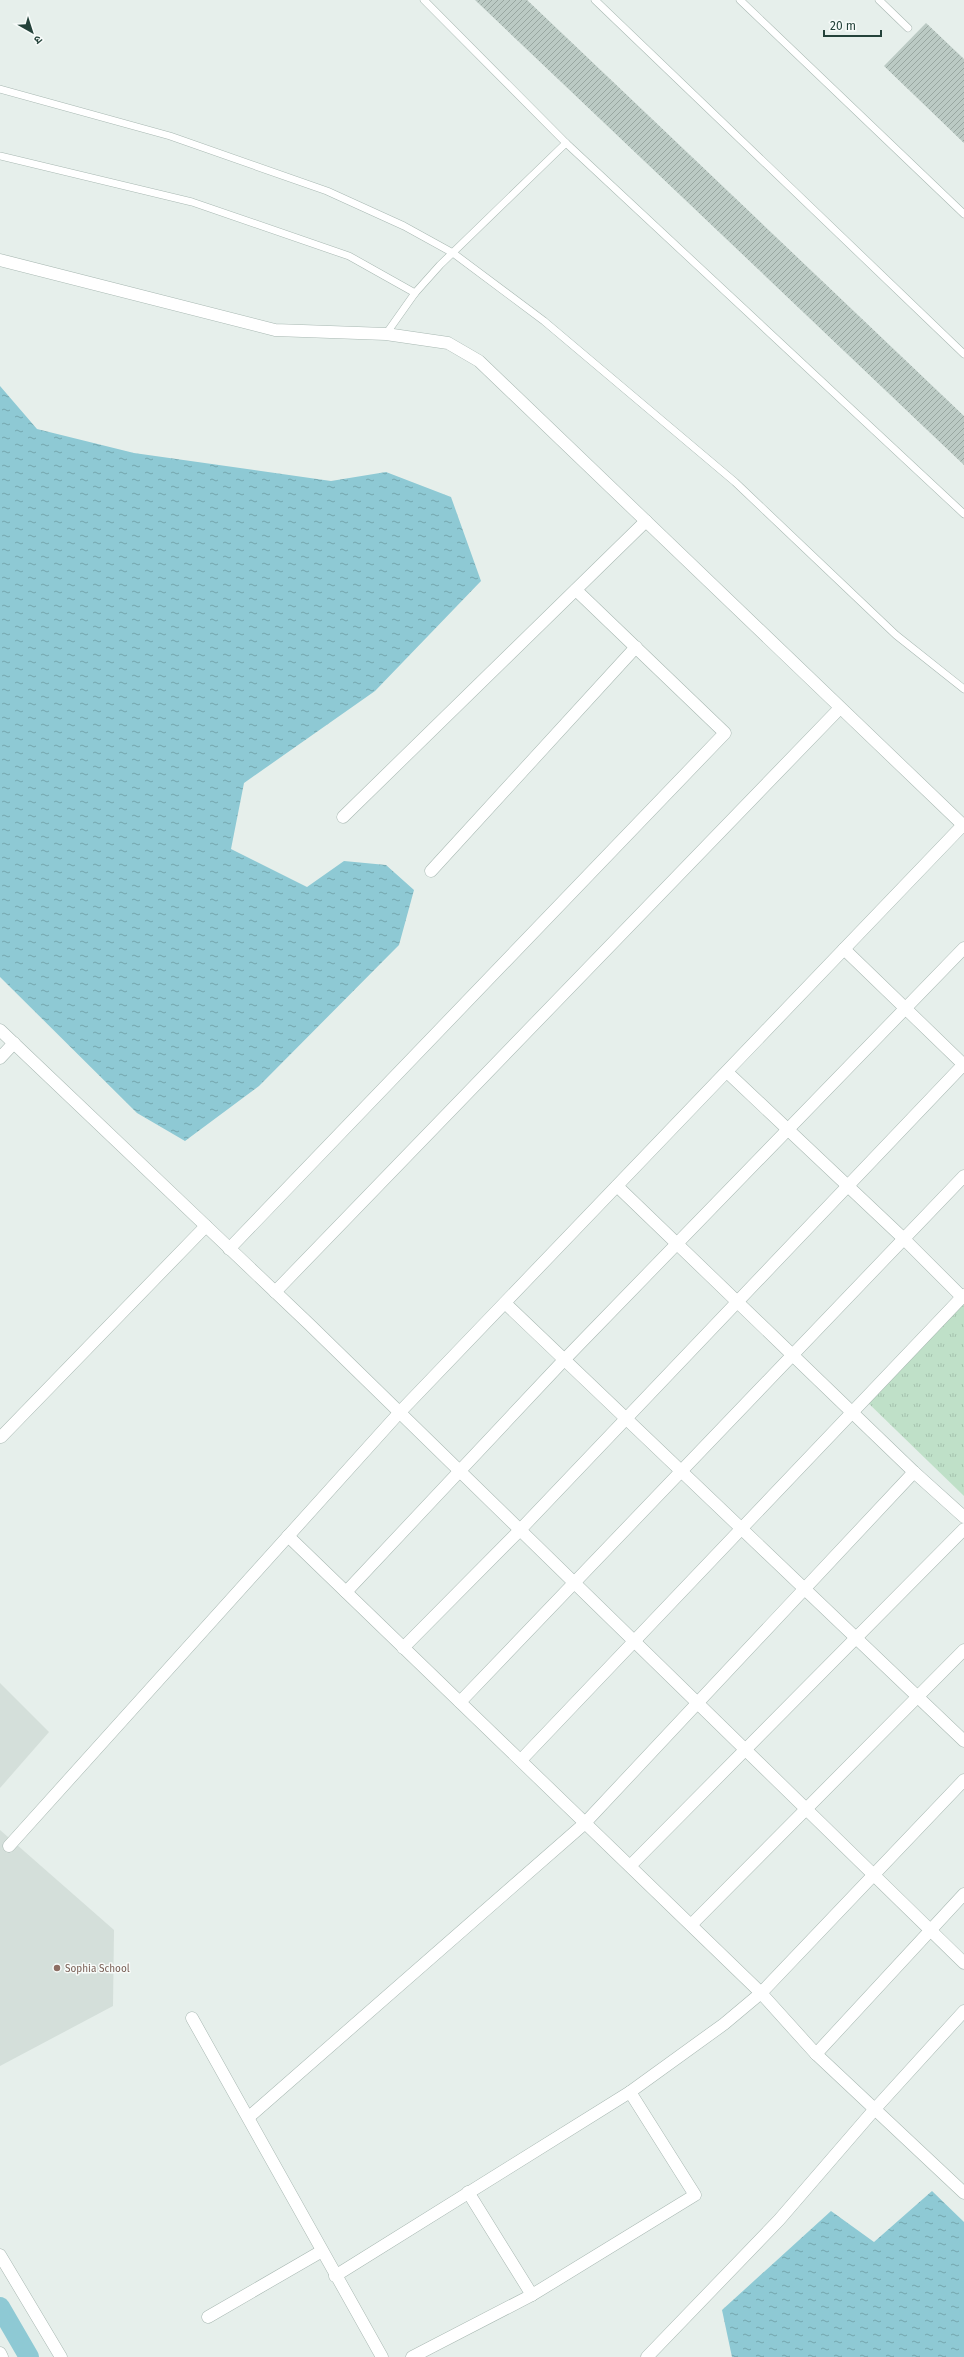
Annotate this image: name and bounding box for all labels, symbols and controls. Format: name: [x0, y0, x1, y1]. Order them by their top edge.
north arrow: [12, 12, 52, 52]
scale bar: [824, 12, 881, 38]
text: 20 m: [830, 19, 856, 33]
text: उ: [31, 32, 45, 47]
marker: Sophia School: [52, 1963, 62, 1973]
place label: Sophia School: [65, 1963, 130, 1975]

